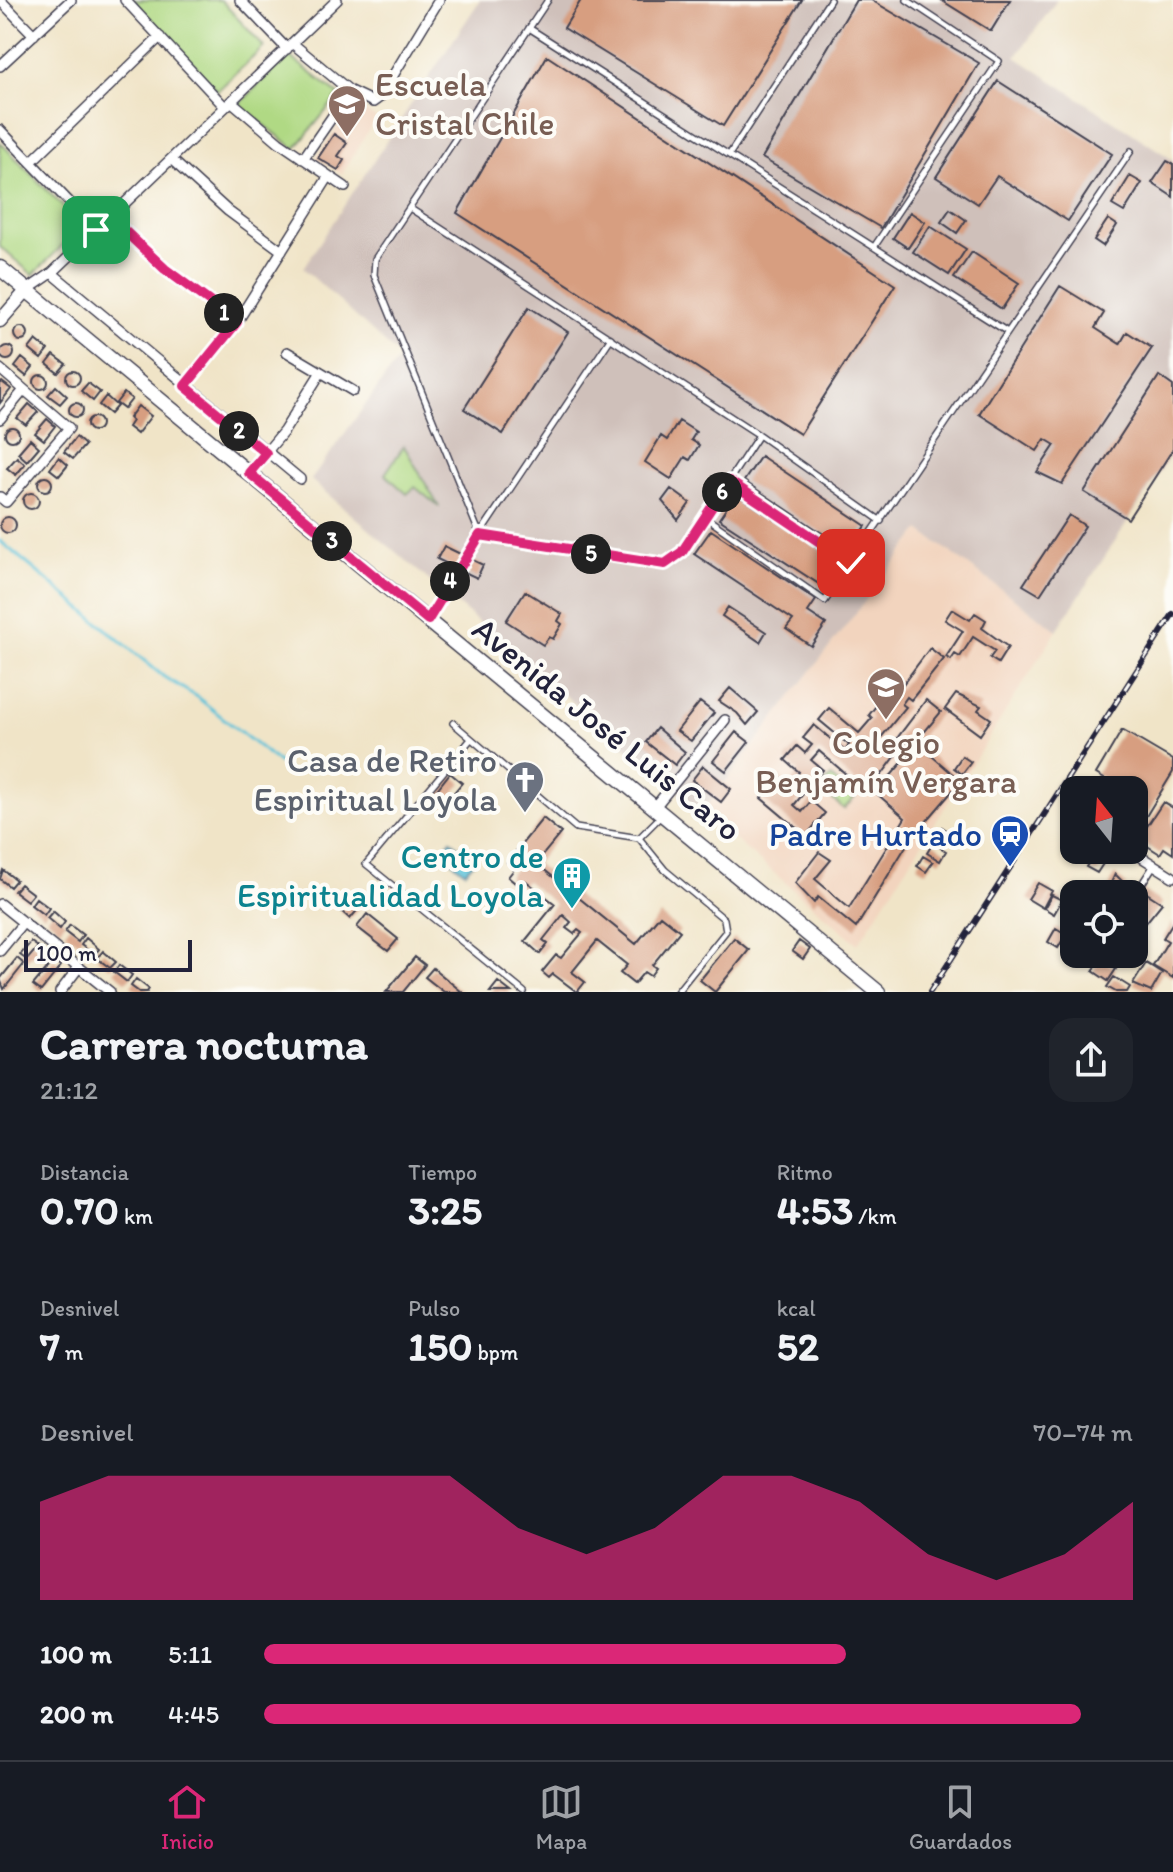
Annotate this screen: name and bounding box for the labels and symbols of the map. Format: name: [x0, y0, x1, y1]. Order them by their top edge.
place label: Escuela Cristal Chile: [375, 64, 554, 144]
school or university icon: Escuela Cristal Chile: [326, 83, 368, 138]
pin: [62, 196, 130, 264]
pin: 1: [204, 293, 244, 333]
pin: 2: [219, 411, 259, 451]
pin: 6: [702, 472, 742, 512]
pin: 3: [312, 521, 352, 561]
pin: [817, 529, 885, 597]
pin: 5: [571, 534, 611, 574]
pin: 4: [430, 561, 470, 601]
street label: Avenida José Luis Caro: [464, 608, 750, 850]
school or university icon: Colegio Benjamín Vergara: [865, 666, 907, 721]
place label: Colegio Benjamín Vergara: [755, 722, 1017, 802]
place label: Casa de Retiro Espiritual Loyola: [254, 740, 497, 820]
church icon: Casa de Retiro Espiritual Loyola: [504, 759, 546, 814]
north arrow: [1060, 776, 1148, 864]
station icon: Padre Hurtado: [989, 813, 1031, 868]
place label: Padre Hurtado: [769, 814, 982, 855]
place label: Centro de Espiritualidad Loyola: [237, 836, 544, 916]
building icon: Centro de Espiritualidad Loyola: [551, 855, 593, 910]
scale bar: [24, 936, 192, 972]

